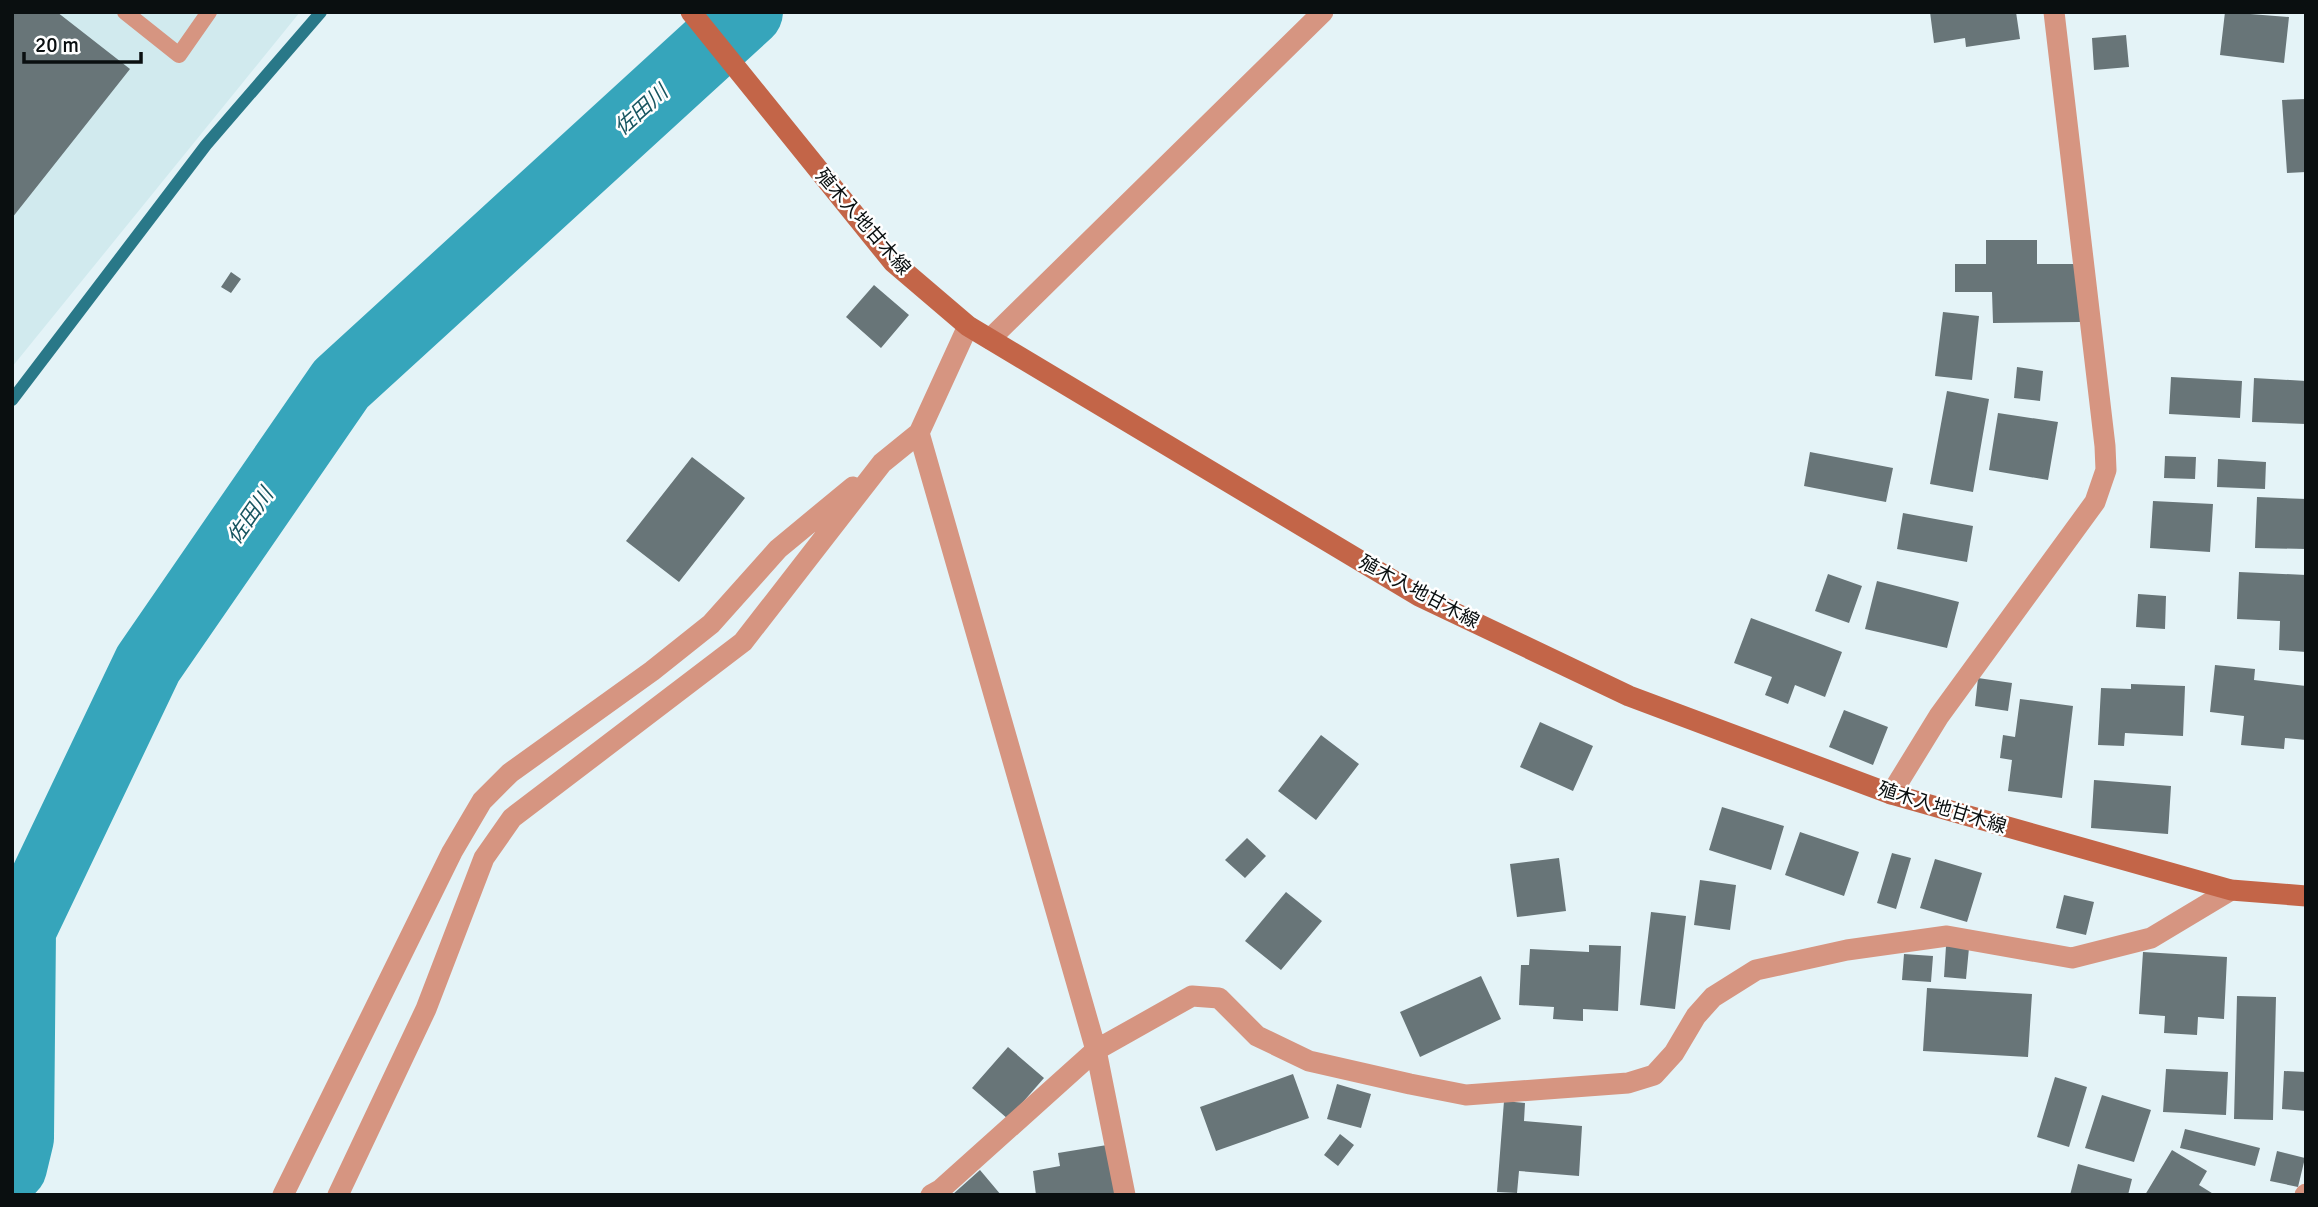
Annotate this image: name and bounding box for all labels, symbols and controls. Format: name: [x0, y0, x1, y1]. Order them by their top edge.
scale bar: [24, 21, 142, 65]
text: 20 m: [35, 32, 79, 58]
water label: 佐田川: [609, 78, 675, 141]
street label: 殖木入地甘木線: [810, 164, 916, 280]
water label: 佐田川: [221, 481, 280, 549]
street label: 殖木入地甘木線: [1355, 550, 1483, 634]
street label: 殖木入地甘木線: [1875, 777, 2009, 839]

